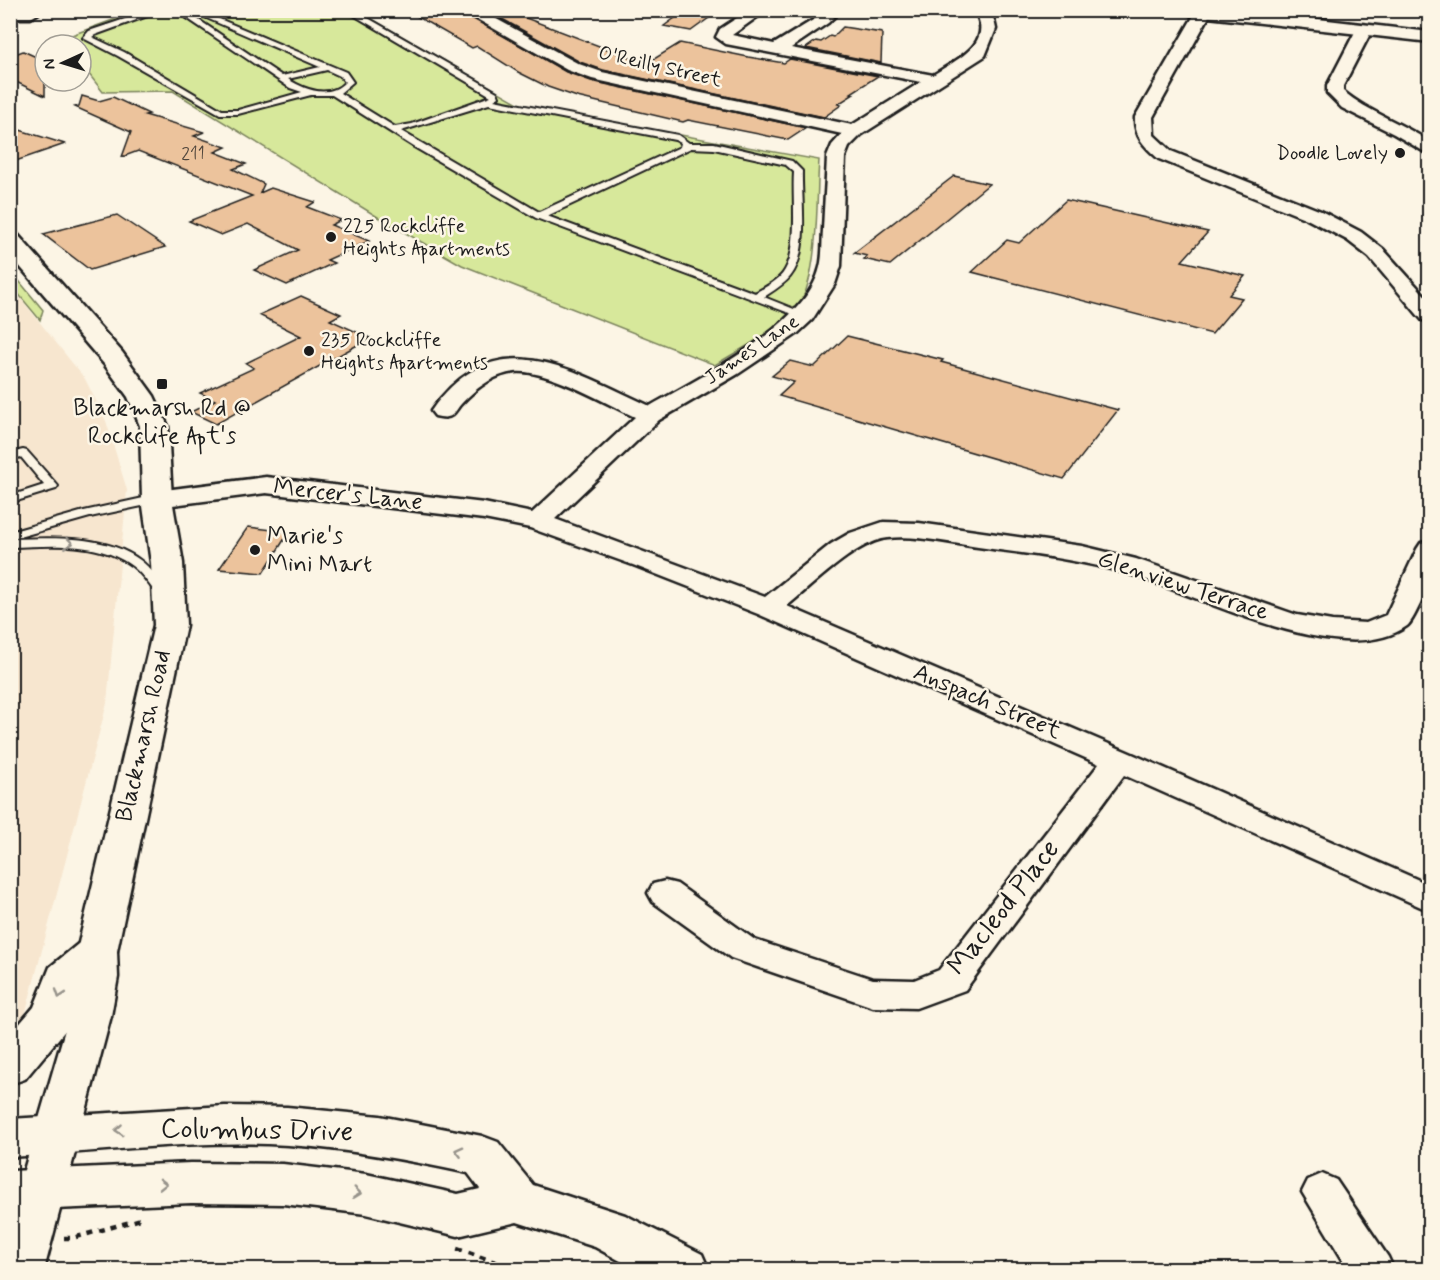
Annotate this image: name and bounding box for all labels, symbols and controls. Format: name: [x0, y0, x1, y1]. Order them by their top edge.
north arrow: [33, 33, 93, 93]
street label: O'Reilly Street: [596, 40, 724, 94]
text: N: [39, 58, 60, 70]
place label: Doodle Lovely: [1276, 140, 1388, 167]
house number: 211: [181, 142, 205, 166]
marker: Doodle Lovely: [1393, 146, 1407, 160]
place label: 225 Rockcliffe Heights Apartments: [343, 213, 510, 264]
marker: 225 Rockcliffe Heights Apartments: [324, 230, 338, 244]
street label: James Lane: [699, 308, 805, 392]
place label: 235 Rockcliffe Heights Apartments: [321, 327, 488, 378]
marker: 235 Rockcliffe Heights Apartments: [302, 344, 316, 358]
marker: Blackmarsh Rd @ Rockclife Apt's: [155, 377, 169, 391]
place label: Blackmarsh Rd @ Rockclife Apt's: [73, 393, 251, 455]
street label: Mercer's Lane: [272, 472, 424, 518]
place label: Marie's Mini Mart: [267, 521, 372, 580]
one-way arrow: [64, 536, 73, 548]
marker: Marie's Mini Mart: [248, 543, 262, 557]
street label: Glenview Terrace: [1093, 544, 1273, 628]
street label: Blackmarsh Road: [109, 647, 179, 825]
street label: Anspach Street: [908, 657, 1066, 747]
street label: Macleod Place: [939, 832, 1069, 984]
one-way arrow: [54, 988, 67, 999]
street label: Columbus Drive: [160, 1111, 354, 1151]
one-way arrow: [115, 1123, 124, 1136]
one-way arrow: [454, 1145, 464, 1158]
one-way arrow: [159, 1177, 168, 1190]
one-way arrow: [353, 1187, 362, 1199]

